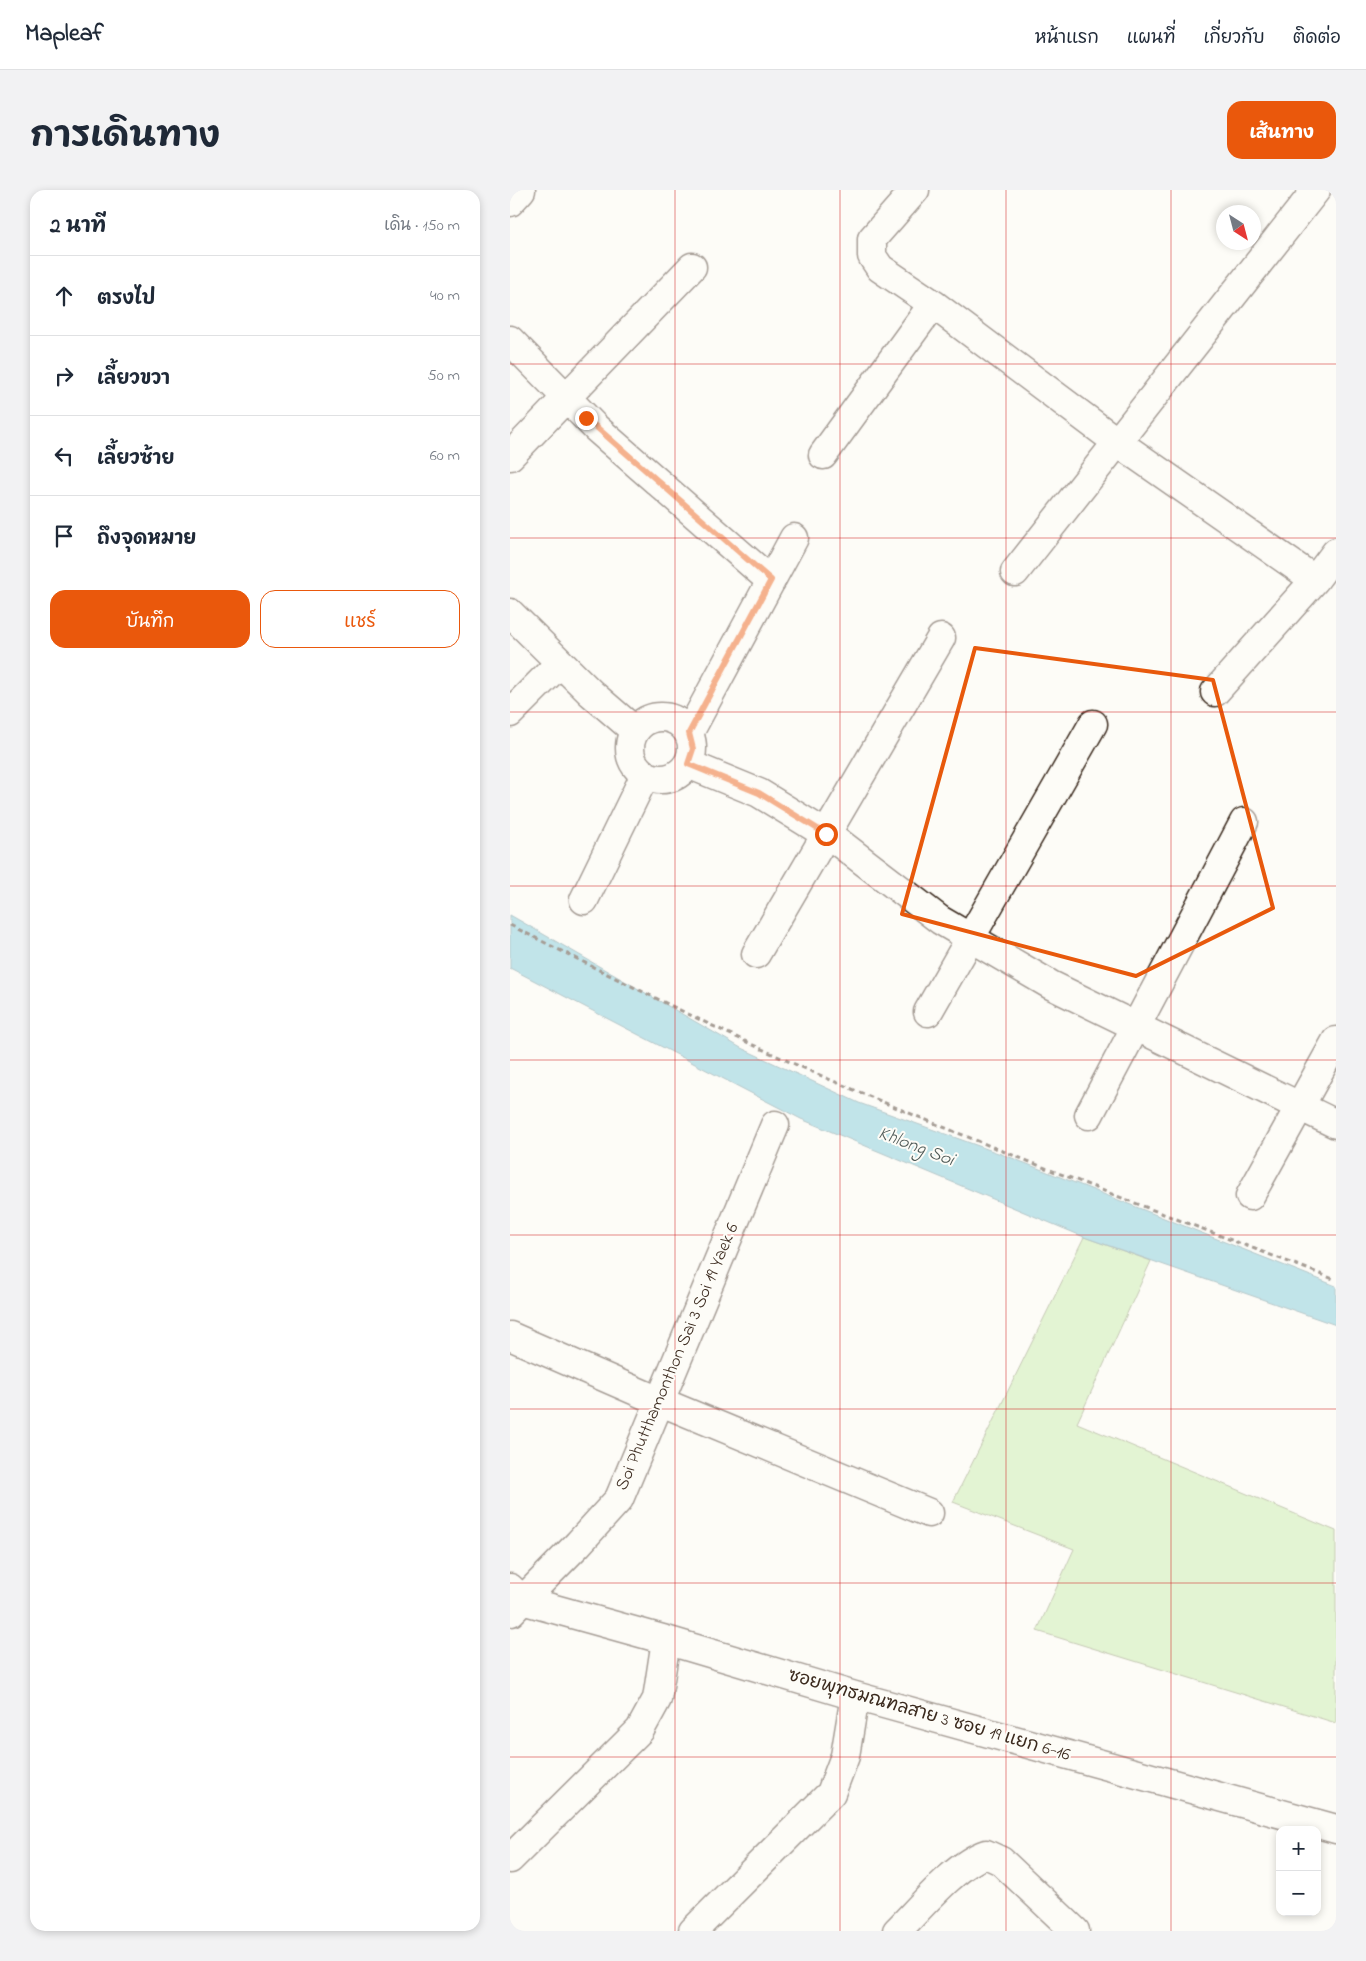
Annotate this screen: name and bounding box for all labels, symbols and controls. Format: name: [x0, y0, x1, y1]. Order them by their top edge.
text: Mapleaf: [25, 17, 104, 52]
text: หน้าแรก: [1035, 26, 1099, 52]
text: แผนที่: [1127, 26, 1175, 52]
text: เกี่ยวกับ: [1203, 26, 1265, 52]
text: ติดต่อ: [1293, 26, 1341, 52]
button: เส้นทาง: [1227, 101, 1336, 159]
text: การเดินทาง: [30, 112, 220, 163]
north arrow: [1216, 205, 1261, 250]
text: 2 นาที: [50, 212, 106, 242]
text: เดิน · 150 m: [384, 214, 460, 238]
icon: ahead: [50, 282, 78, 310]
text: 40 m: [430, 284, 460, 308]
text: ตรงไป: [97, 286, 155, 313]
icon: right: [50, 362, 78, 390]
text: 50 m: [428, 364, 460, 388]
text: เลี้ยวขวา: [97, 366, 170, 393]
route end: [575, 407, 598, 430]
icon: left: [50, 442, 78, 470]
text: 60 m: [430, 444, 460, 468]
text: เลี้ยวซ้าย: [97, 446, 174, 473]
icon: arrive: [50, 522, 78, 550]
text: ถึงจุดหมาย: [97, 526, 196, 553]
button: บันทึก: [50, 590, 250, 648]
button: แชร์: [260, 590, 460, 648]
route start: [815, 823, 838, 846]
water label: Khlong Soi: [874, 1120, 959, 1175]
street label: Soi Phutthamonthon Sai 3 Soi 19 Yaek 6: [610, 1219, 746, 1495]
street label: ซอยพุทธมณฑลสาย 3 ซอย 19 แยก 6-16: [785, 1663, 1073, 1769]
map controls: [1276, 1826, 1321, 1916]
button: +: [1276, 1826, 1321, 1871]
button: −: [1276, 1871, 1321, 1916]

